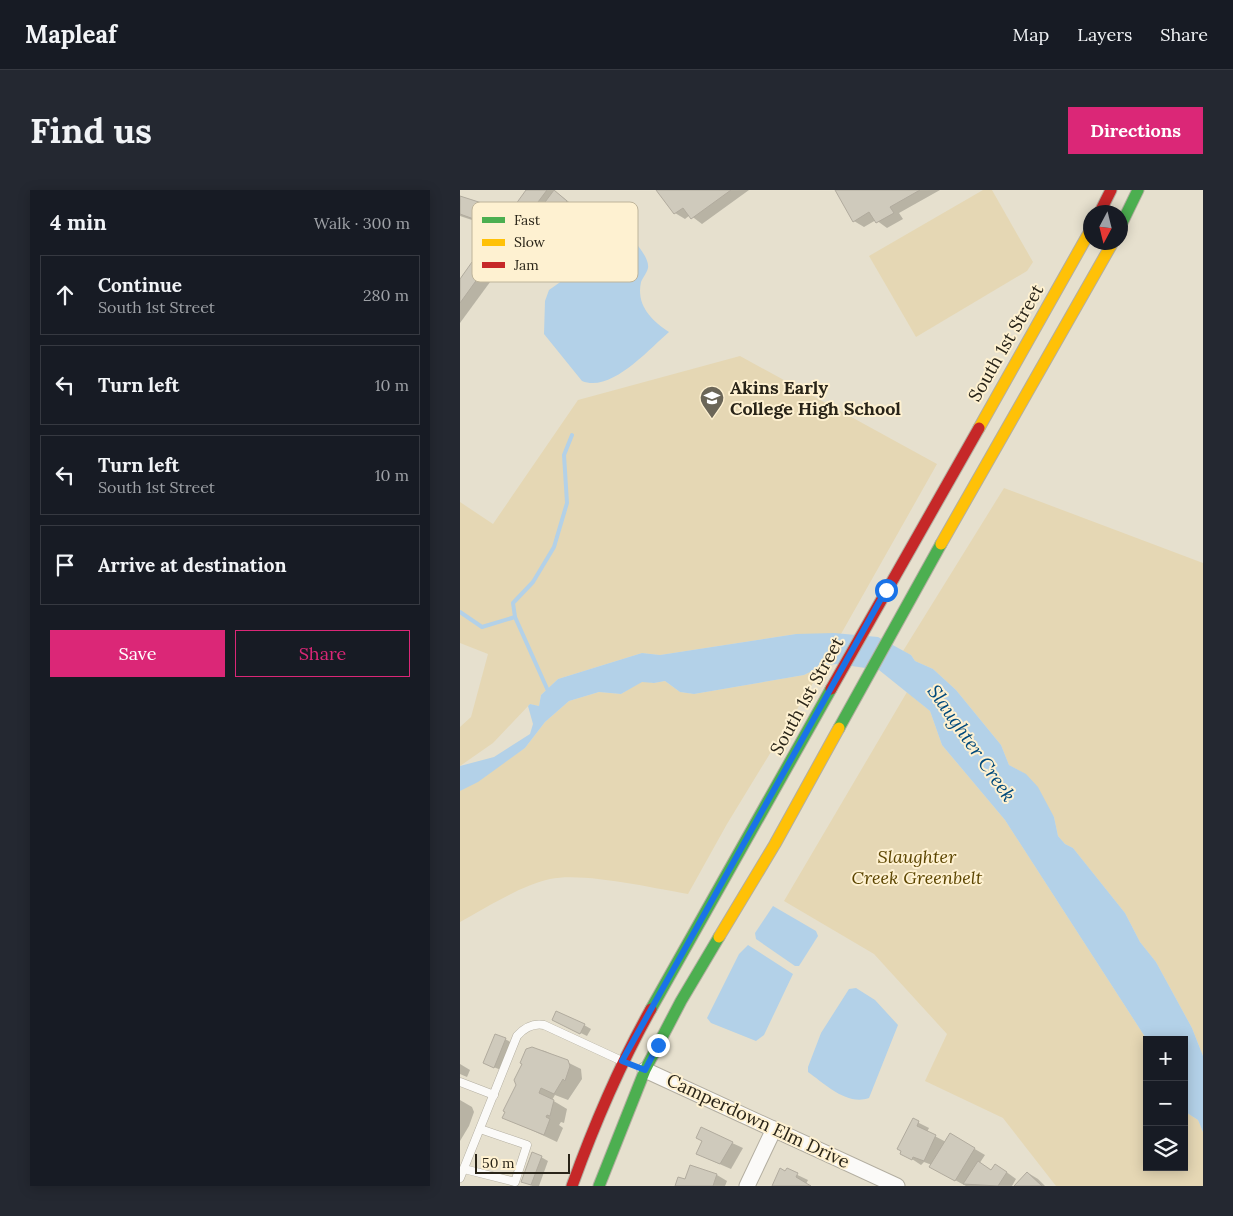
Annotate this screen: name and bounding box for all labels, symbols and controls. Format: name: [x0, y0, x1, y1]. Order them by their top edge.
text: Mapleaf: [25, 19, 117, 50]
text: Map: [1013, 23, 1049, 46]
text: Layers: [1077, 23, 1132, 46]
text: Share: [1160, 23, 1208, 46]
button: Directions: [1068, 107, 1203, 154]
text: Find us: [30, 108, 152, 153]
legend: [472, 202, 638, 282]
north arrow: [1083, 205, 1128, 250]
text: 4 min: [50, 209, 107, 236]
text: Fast: [514, 211, 541, 229]
text: Walk · 300 m: [314, 213, 410, 233]
text: Slow: [514, 233, 546, 251]
text: Jam: [513, 256, 539, 274]
text: Continue: [98, 273, 182, 297]
street label: South 1st Street: [963, 280, 1048, 405]
icon: ahead: [51, 281, 79, 309]
text: 280 m: [363, 285, 409, 305]
text: South 1st Street: [98, 297, 215, 317]
icon: left: [51, 371, 79, 399]
text: Turn left: [98, 373, 179, 397]
text: 10 m: [375, 375, 409, 395]
place label: Akins Early College High School: [730, 376, 901, 420]
school or university icon: Akins Early College High School: [699, 385, 725, 419]
text: Turn left: [98, 453, 179, 477]
icon: left: [51, 461, 79, 489]
text: 10 m: [375, 465, 409, 485]
text: South 1st Street: [98, 477, 215, 497]
icon: arrive: [51, 551, 79, 579]
text: Arrive at destination: [98, 553, 287, 577]
route start: [875, 579, 898, 602]
button: Save: [50, 630, 225, 677]
button: Share: [235, 630, 410, 677]
street label: South 1st Street: [765, 633, 849, 759]
water label: Slaughter Creek: [923, 680, 1021, 806]
park label: Slaughter Creek Greenbelt: [852, 845, 983, 889]
route end: [647, 1034, 670, 1057]
map controls: [1143, 1036, 1188, 1171]
button: +: [1143, 1036, 1188, 1081]
street label: Camperdown Elm Drive: [663, 1068, 854, 1173]
button: −: [1143, 1081, 1188, 1126]
button: layers: [1143, 1126, 1188, 1171]
scale bar: [475, 1151, 570, 1174]
text: 50 m: [482, 1154, 515, 1172]

